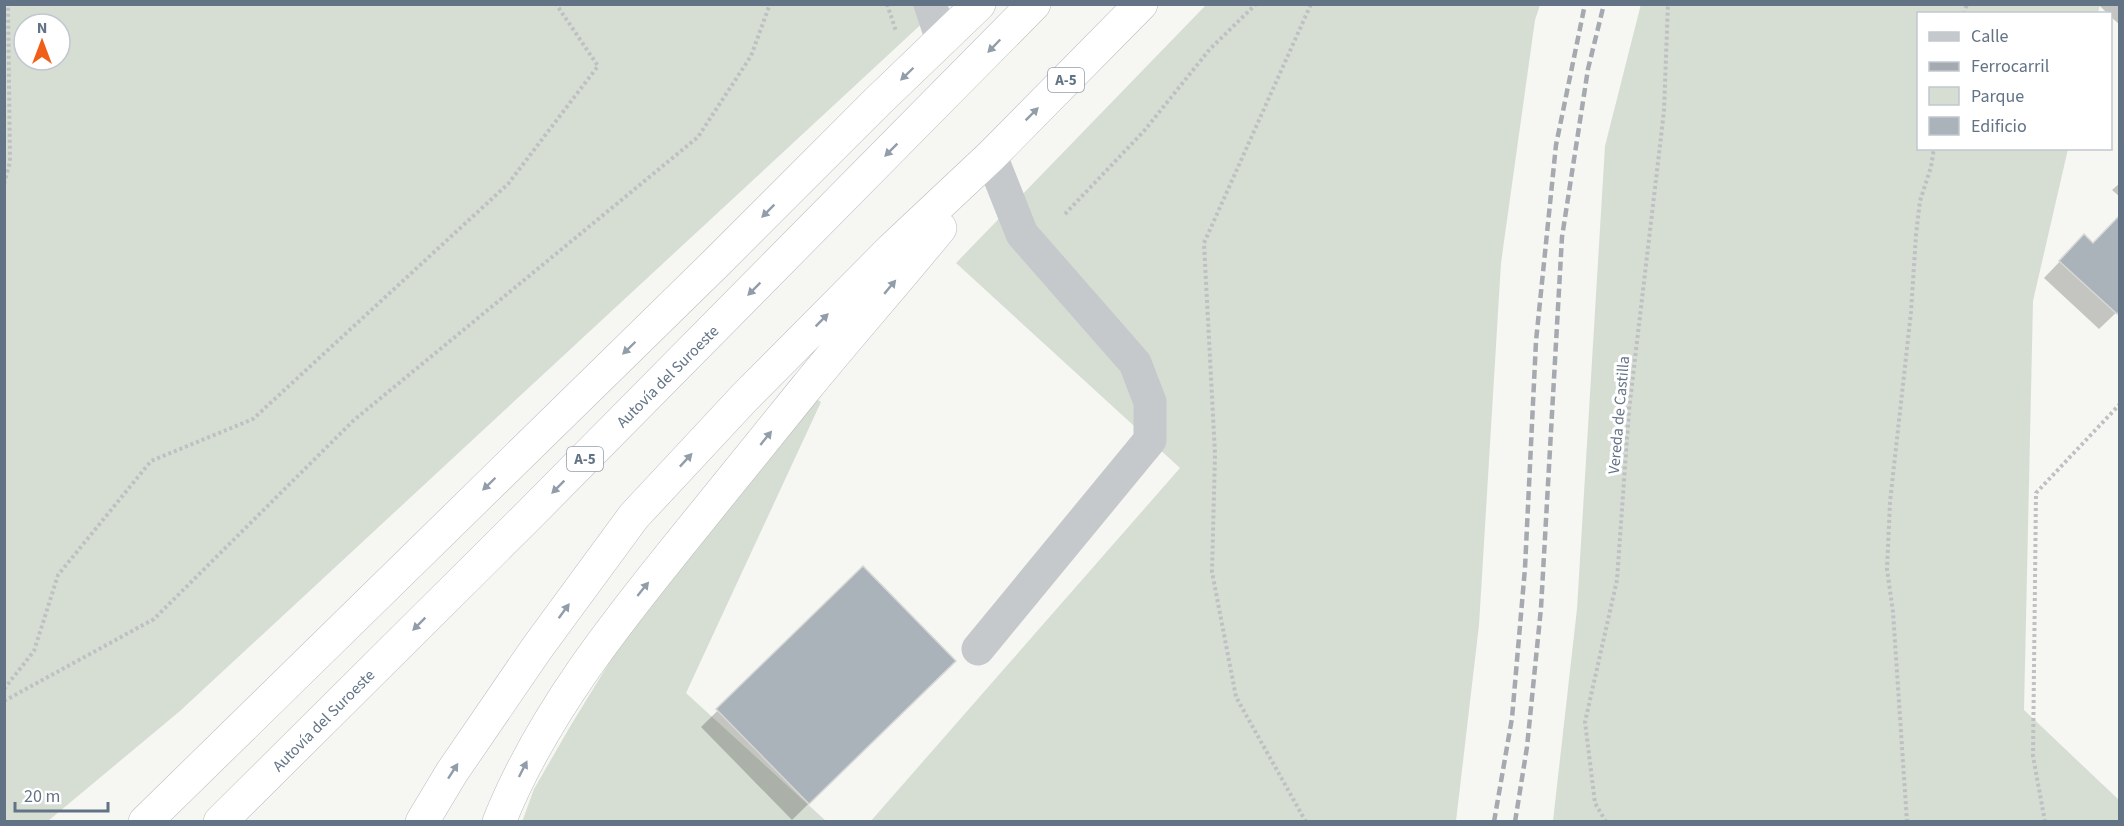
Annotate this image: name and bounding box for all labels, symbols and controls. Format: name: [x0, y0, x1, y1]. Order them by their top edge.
north arrow: [12, 12, 72, 72]
legend: [1917, 12, 2112, 150]
text: N: [37, 17, 47, 39]
text: Calle: [1971, 24, 2009, 49]
one-way arrow: [987, 39, 1001, 53]
text: Ferrocarril: [1971, 54, 2049, 79]
one-way arrow: [899, 67, 914, 81]
road number: A-5: [1048, 68, 1084, 92]
text: Parque: [1971, 84, 2024, 109]
one-way arrow: [1025, 107, 1039, 122]
text: Edificio: [1971, 114, 2027, 139]
one-way arrow: [885, 143, 899, 157]
one-way arrow: [761, 203, 775, 217]
one-way arrow: [883, 280, 896, 295]
one-way arrow: [747, 281, 761, 296]
one-way arrow: [814, 313, 828, 327]
street label: Autovía del Suroeste: [612, 321, 724, 433]
one-way arrow: [622, 340, 636, 354]
street label: Vereda de Castilla: [1603, 355, 1635, 475]
one-way arrow: [759, 430, 771, 445]
road number: A-5: [567, 447, 603, 471]
one-way arrow: [679, 453, 692, 468]
one-way arrow: [482, 477, 497, 491]
one-way arrow: [551, 479, 565, 493]
one-way arrow: [637, 581, 650, 597]
one-way arrow: [558, 604, 570, 620]
one-way arrow: [413, 617, 427, 631]
street label: Autovía del Suroeste: [268, 665, 380, 777]
one-way arrow: [518, 760, 528, 777]
one-way arrow: [447, 763, 458, 780]
scale bar: [15, 775, 108, 813]
text: 20 m: [24, 784, 60, 809]

